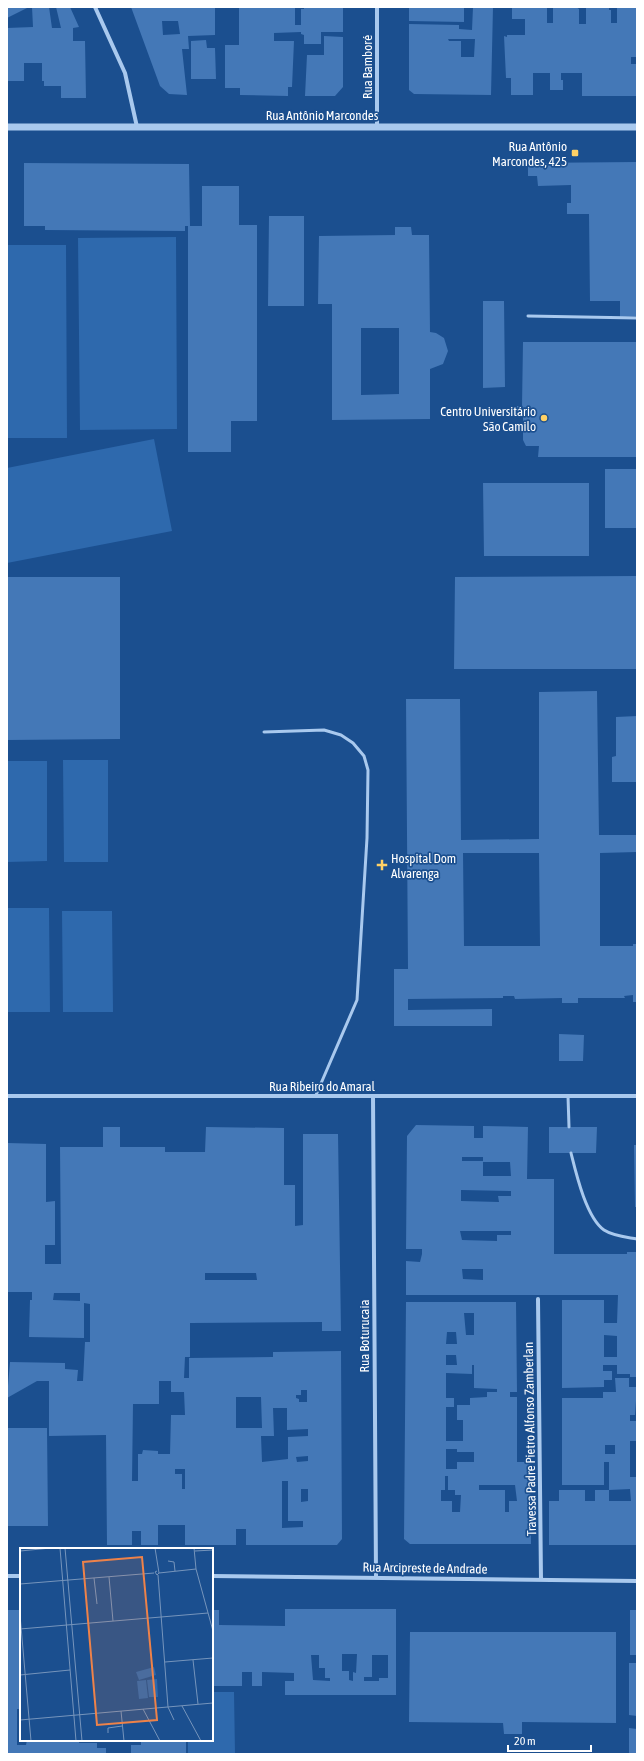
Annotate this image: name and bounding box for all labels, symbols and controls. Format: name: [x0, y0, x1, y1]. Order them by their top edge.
street label: Rua Bamboré: [360, 35, 375, 99]
street label: Rua Antônio Marcondes: [266, 108, 379, 123]
place label: Rua Antônio Marcondes, 425: [492, 139, 567, 169]
marker: Rua Antônio Marcondes, 425: [570, 148, 580, 158]
place label: Centro Universitário São Camilo: [440, 404, 536, 434]
marker: Centro Universitário São Camilo: [539, 413, 549, 423]
place label: Hospital Dom Alvarenga: [391, 851, 456, 881]
marker: Hospital Dom Alvarenga: [376, 859, 388, 871]
street label: Rua Ribeiro do Amaral: [269, 1079, 375, 1094]
street label: Rua Boturucaia: [357, 1300, 372, 1372]
street label: Travessa Padre Pietro Alfonso Zamberlan: [521, 1342, 539, 1536]
inset map: [20, 1548, 213, 1741]
street label: Rua Arcipreste de Andrade: [362, 1559, 488, 1577]
scale bar: [508, 1727, 591, 1753]
text: 20 m: [514, 1734, 536, 1748]

